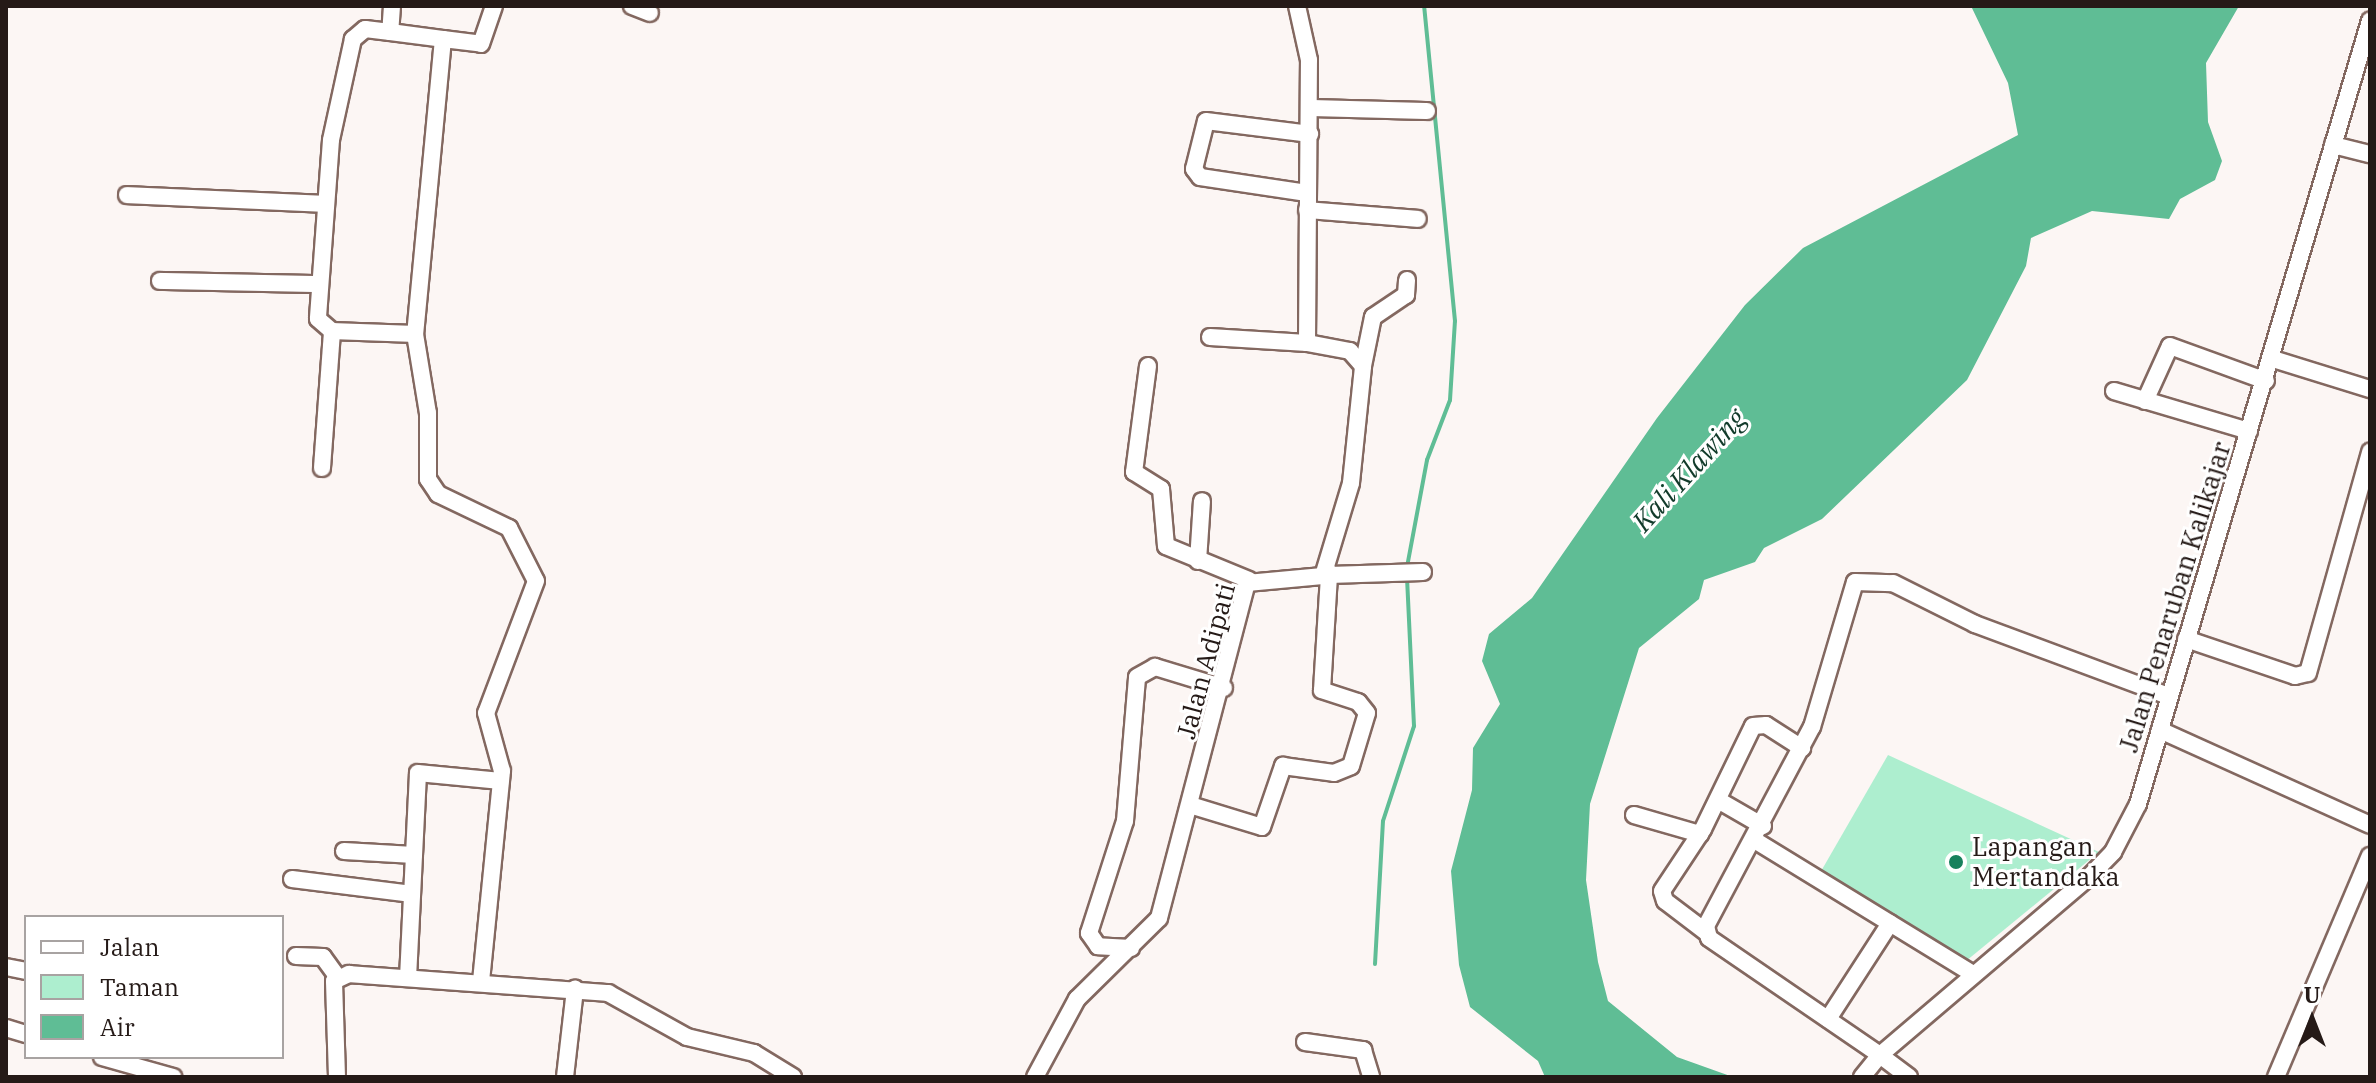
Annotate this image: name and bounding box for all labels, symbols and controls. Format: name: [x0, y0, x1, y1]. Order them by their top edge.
water label: Kali Klawing: [1625, 402, 1753, 538]
street label: Jalan Penaruban Kalikajar: [2113, 438, 2237, 756]
street label: Jalan Adipati: [1170, 580, 1242, 742]
place label: Lapangan Mertandaka: [1972, 831, 2120, 892]
marker: Lapangan Mertandaka: [1947, 853, 1965, 871]
legend: [24, 915, 284, 1059]
text: Jalan: [100, 931, 160, 963]
text: Taman: [100, 971, 179, 1003]
north arrow: [2272, 979, 2352, 1059]
text: U: [2304, 980, 2320, 1009]
text: Air: [100, 1011, 135, 1043]

